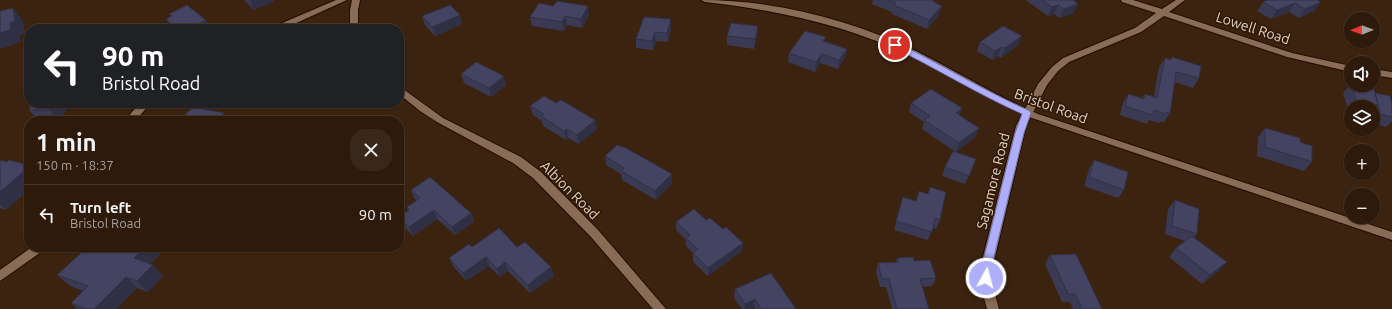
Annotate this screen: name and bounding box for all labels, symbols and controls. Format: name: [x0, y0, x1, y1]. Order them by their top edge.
street label: Lowell Road: [1214, 9, 1292, 47]
north arrow: [1344, 12, 1380, 48]
map controls: [1344, 12, 1380, 224]
pin: [878, 28, 912, 62]
icon: arrive: [884, 34, 906, 56]
icon: left: [36, 40, 88, 92]
text: 90 m: [102, 40, 164, 71]
button: sound: [1344, 56, 1380, 92]
text: Bristol Road: [102, 73, 200, 93]
street label: Bristol Road: [1012, 85, 1090, 127]
button: layers: [1344, 100, 1380, 136]
text: 1 min: [36, 129, 97, 156]
button: close: [350, 129, 392, 171]
street label: Sagamore Road: [973, 131, 1013, 231]
button: +: [1344, 144, 1380, 180]
street label: Albion Road: [537, 157, 603, 223]
text: 150 m · 18:37: [36, 158, 114, 172]
button: −: [1344, 188, 1380, 224]
text: Turn left: [70, 199, 131, 216]
icon: left: [36, 204, 58, 226]
text: 90 m: [359, 206, 392, 223]
text: Bristol Road: [70, 216, 141, 230]
position arrow: [965, 257, 1007, 299]

